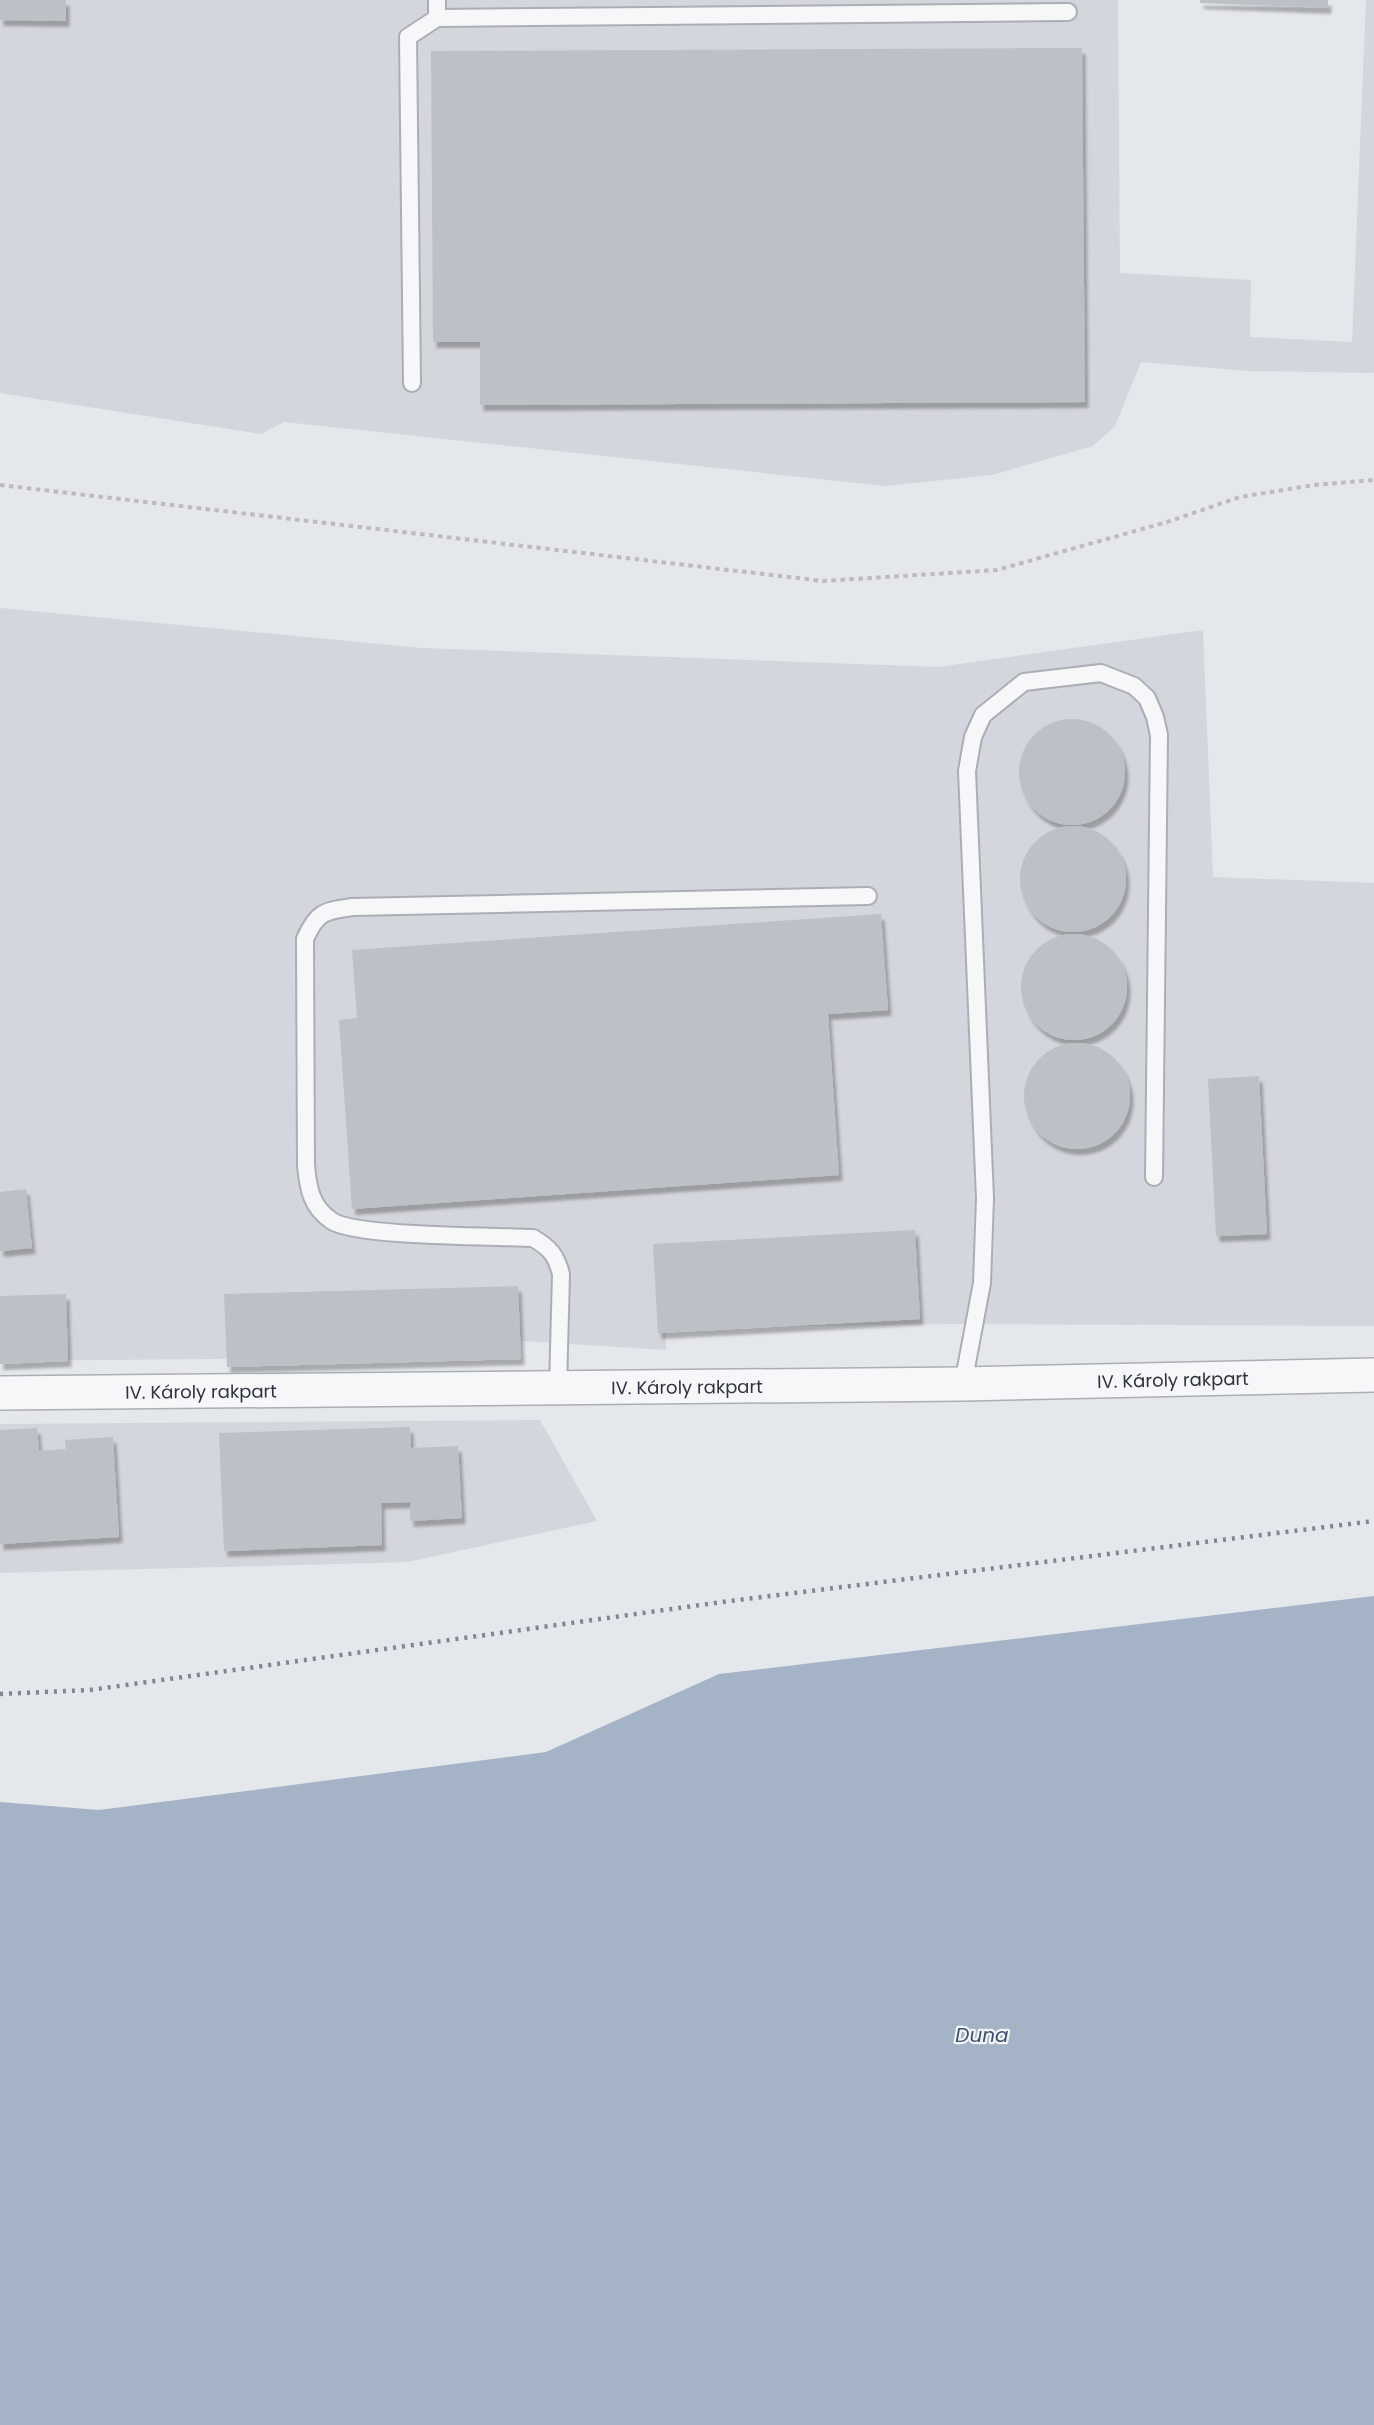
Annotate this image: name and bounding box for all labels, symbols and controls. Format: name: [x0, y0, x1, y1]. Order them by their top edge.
street label: IV. Károly rakpart: [1097, 1365, 1249, 1394]
street label: IV. Károly rakpart: [611, 1373, 763, 1400]
street label: IV. Károly rakpart: [125, 1378, 277, 1404]
water label: Duna: [955, 2021, 1009, 2049]

